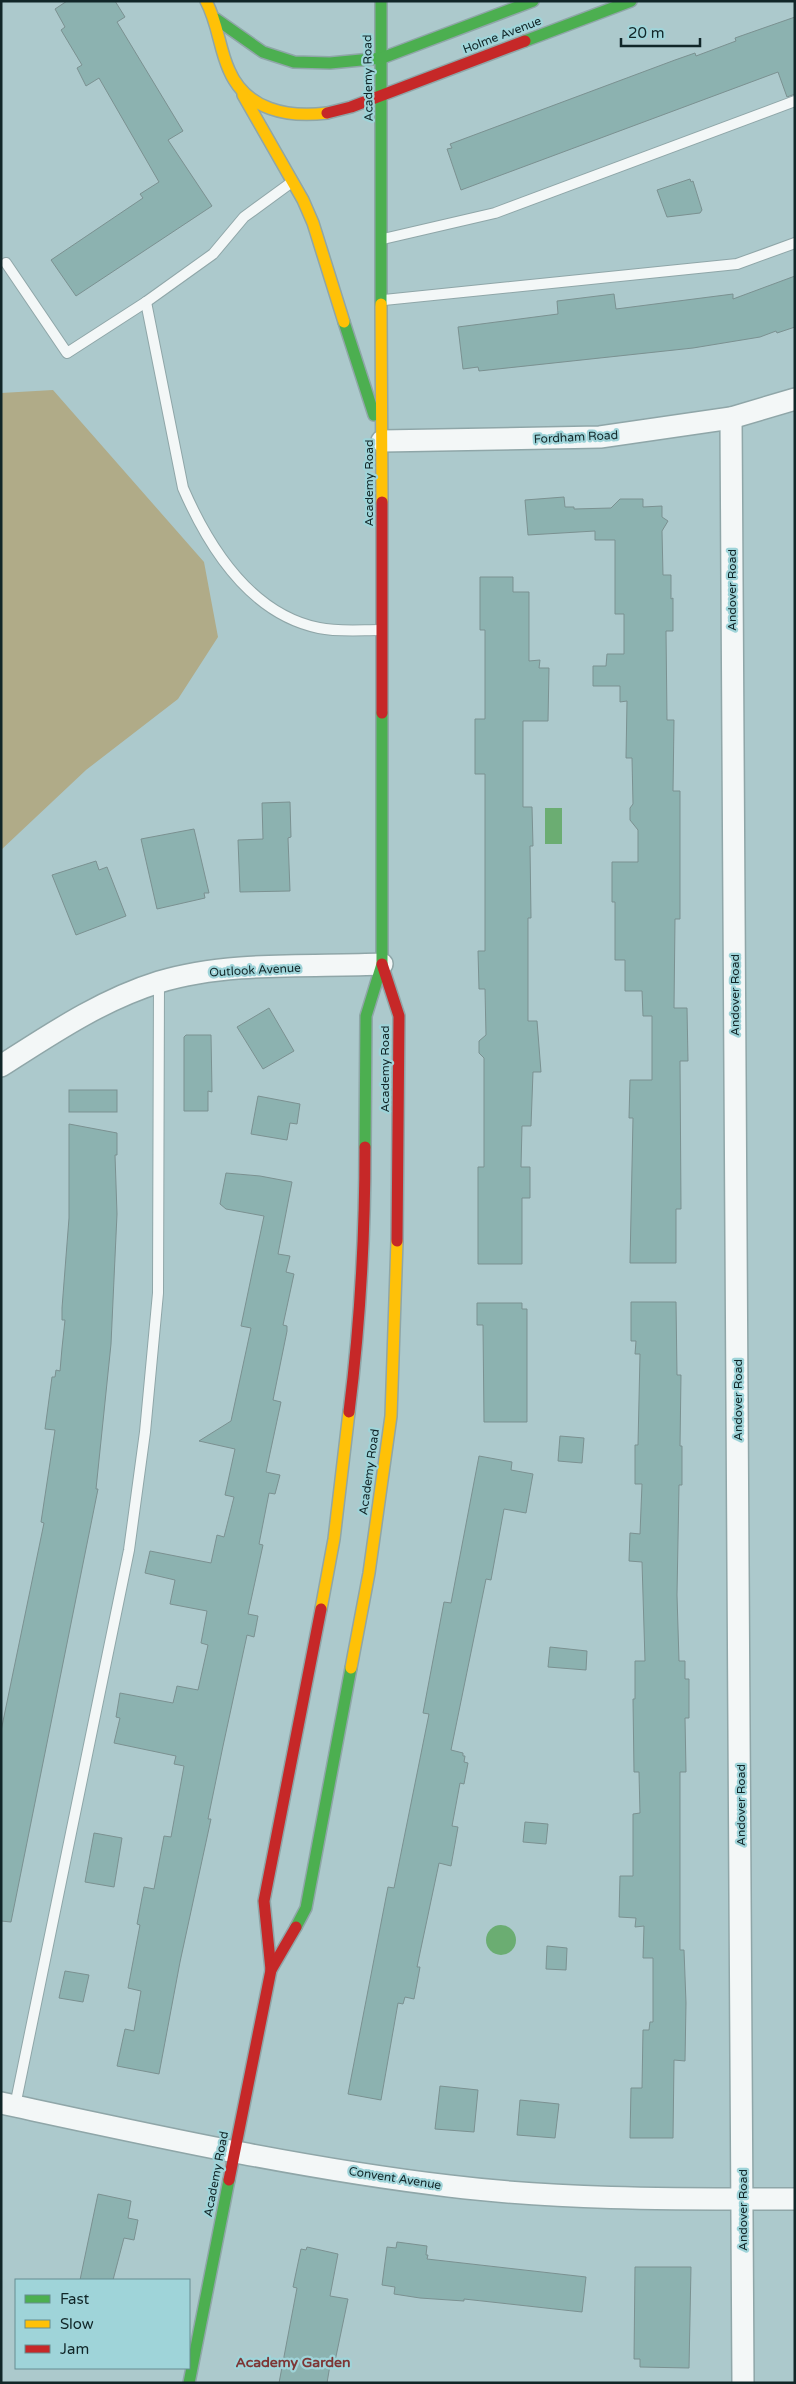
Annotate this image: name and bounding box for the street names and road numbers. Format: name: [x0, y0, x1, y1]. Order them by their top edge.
street label: Holme Avenue: [461, 14, 543, 56]
street label: Academy Road: [360, 34, 376, 122]
street label: Fordham Road: [533, 428, 619, 446]
street label: Academy Road: [362, 440, 376, 526]
street label: Andover Road: [725, 549, 739, 631]
street label: Andover Road: [728, 954, 742, 1036]
street label: Outlook Avenue: [209, 961, 301, 979]
street label: Academy Road: [378, 1026, 392, 1112]
street label: Andover Road: [731, 1359, 745, 1441]
street label: Academy Road: [356, 1428, 382, 1516]
street label: Andover Road: [734, 1764, 748, 1846]
street label: Academy Road: [201, 2130, 231, 2218]
street label: Convent Avenue: [348, 2164, 442, 2192]
street label: Andover Road: [736, 2169, 750, 2251]

